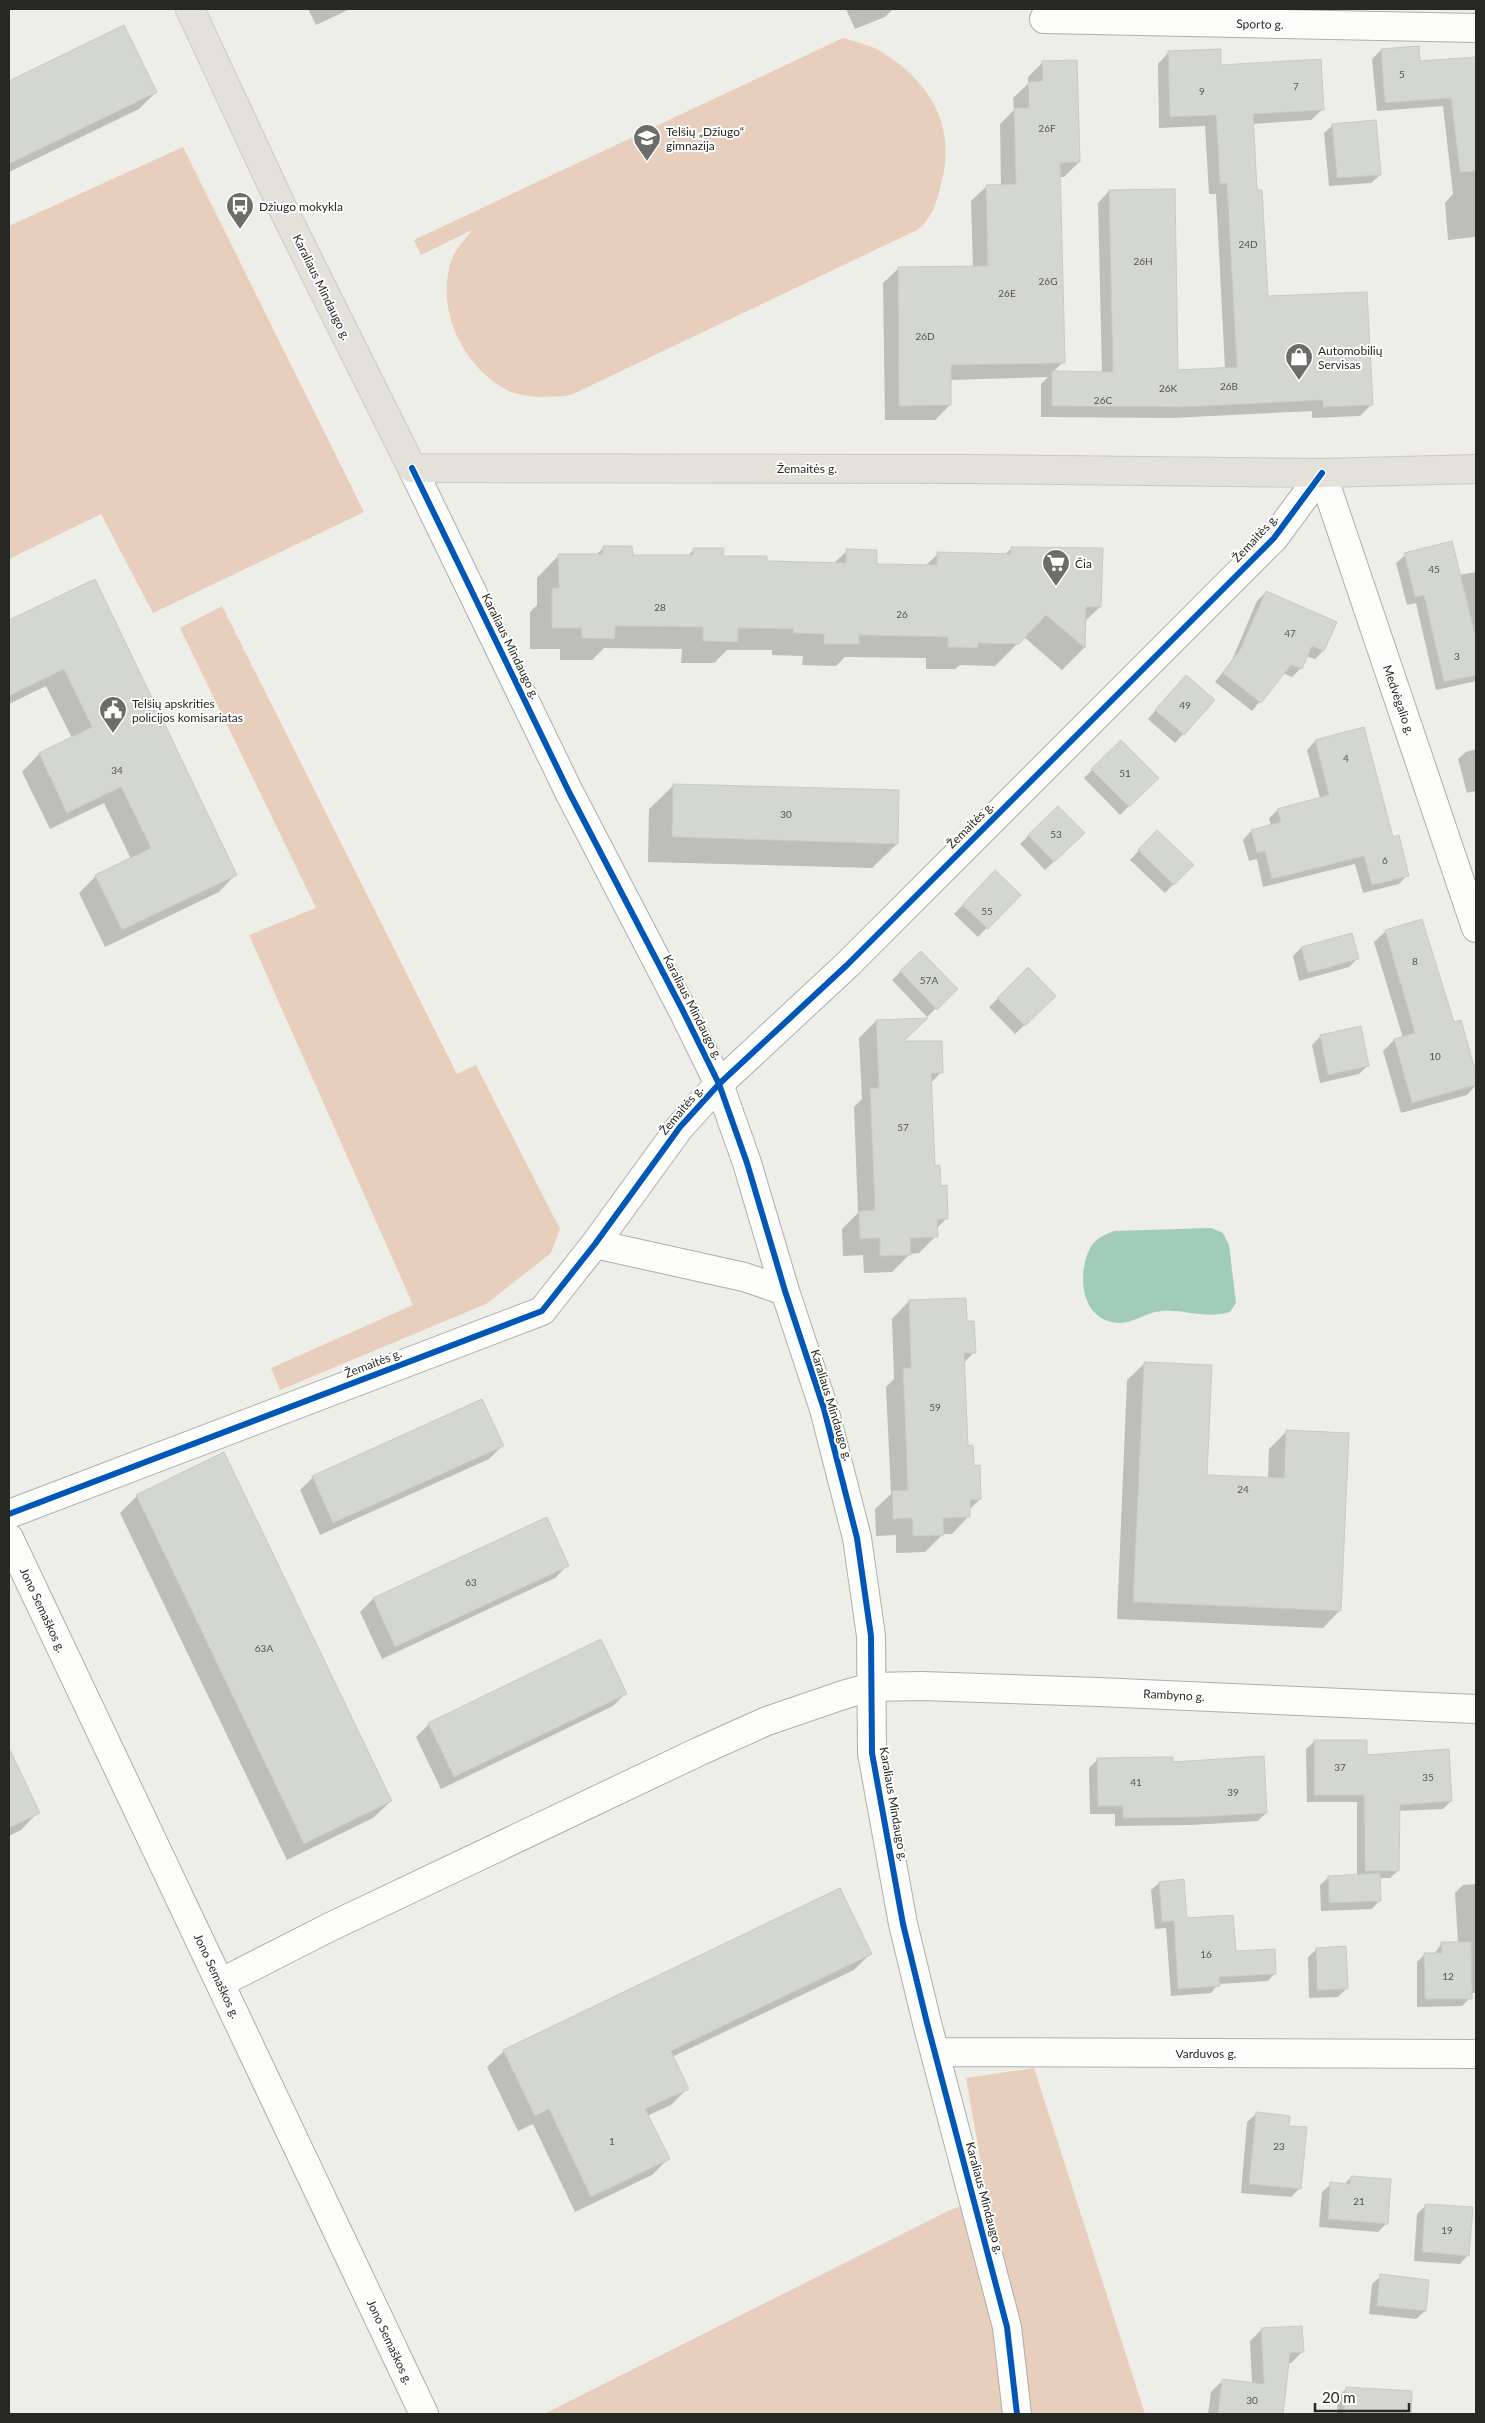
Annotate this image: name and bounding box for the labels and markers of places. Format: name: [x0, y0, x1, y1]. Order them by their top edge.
school or university icon: Telšių „Džiugo“ gimnazija: [632, 123, 662, 162]
place label: Telšių „Džiugo“ gimnazija: [666, 124, 744, 153]
bus stop icon: Džiugo mokykla: [225, 191, 255, 230]
place label: Džiugo mokykla: [259, 199, 343, 214]
shop icon: Automobilių Servisas: [1284, 342, 1314, 381]
place label: Automobilių Servisas: [1318, 343, 1383, 372]
supermarket icon: Čia: [1041, 548, 1071, 587]
place label: Čia: [1075, 556, 1092, 571]
public building icon: Telšių apskrities policijos komisariatas: [98, 695, 128, 734]
place label: Telšių apskrities policijos komisariatas: [132, 696, 243, 725]

